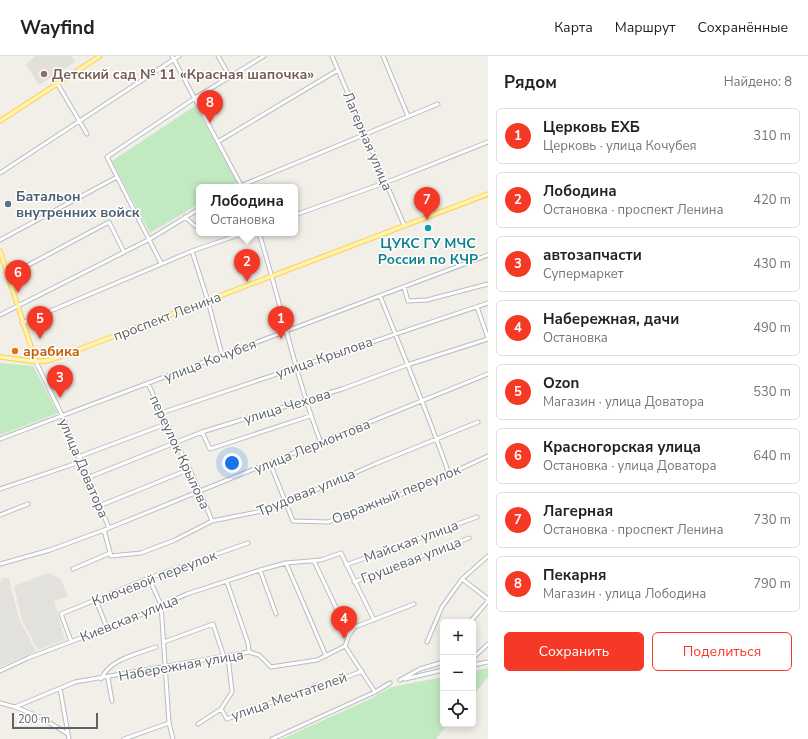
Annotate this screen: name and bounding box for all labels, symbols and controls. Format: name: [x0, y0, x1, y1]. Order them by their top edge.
text: Wayfind: [20, 15, 95, 41]
text: Карта: [554, 18, 593, 37]
text: Маршрут: [615, 18, 676, 37]
text: Сохранённые: [698, 18, 788, 37]
place label: Детский сад № 11 «Красная шапочка»: [52, 65, 314, 84]
marker: Детский сад № 11 «Красная шапочка»: [39, 69, 49, 79]
text: Рядом: [504, 71, 557, 94]
text: Найдено: 8: [724, 73, 792, 91]
street label: Лагерная улица: [338, 89, 397, 194]
pin: 8: [197, 90, 223, 123]
text: Церковь ЕХБ: [543, 117, 640, 137]
text: 1: [514, 127, 522, 145]
text: 310 m: [753, 127, 791, 145]
text: Церковь · улица Кочубея: [543, 137, 697, 155]
text: Лободина: [543, 181, 617, 201]
popup: [196, 184, 298, 236]
place label: Батальон внутренних войск: [16, 187, 140, 222]
pin: 7: [414, 187, 440, 220]
text: Лободина: [210, 191, 284, 211]
text: 2: [514, 191, 522, 209]
text: 420 m: [753, 191, 791, 209]
marker: Батальон внутренних войск: [3, 199, 13, 209]
text: Остановка · проспект Ленина: [543, 201, 723, 219]
text: Остановка: [210, 211, 275, 229]
marker: ЦУКС ГУ МЧС России по КЧР: [423, 223, 433, 233]
place label: ЦУКС ГУ МЧС России по КЧР: [378, 234, 478, 269]
text: автозапчасти: [543, 245, 642, 265]
pin: 2: [234, 249, 260, 282]
text: 3: [514, 255, 522, 273]
text: 430 m: [753, 255, 791, 273]
pin: 6: [5, 260, 31, 293]
text: Супермаркет: [543, 265, 624, 283]
street label: проспект Ленина: [111, 287, 224, 346]
pin: 5: [27, 306, 53, 339]
pin: 1: [268, 306, 294, 339]
text: Набережная, дачи: [543, 309, 679, 329]
text: 4: [514, 319, 522, 337]
text: 490 m: [753, 319, 791, 337]
text: Остановка: [543, 329, 608, 347]
street label: улица Крылова: [273, 332, 375, 383]
street label: улица Кочубея: [161, 334, 259, 387]
place label: арабика: [23, 342, 80, 361]
marker: арабика: [10, 346, 20, 356]
pin: 3: [47, 365, 73, 398]
text: Ozon: [543, 373, 579, 393]
text: 5: [514, 383, 522, 401]
text: 530 m: [753, 383, 791, 401]
street label: улица Чехова: [241, 384, 333, 429]
street label: переулок Крылова: [145, 392, 214, 512]
text: Магазин · улица Доватора: [543, 393, 704, 411]
street label: улица Доватора: [54, 415, 113, 521]
street label: улица Лермонтова: [251, 415, 373, 478]
text: Красногорская улица: [543, 437, 701, 457]
text: 6: [514, 447, 522, 465]
text: 640 m: [753, 447, 791, 465]
your location: [222, 453, 242, 473]
text: Остановка · улица Доватора: [543, 457, 717, 475]
street label: Овражный переулок: [329, 460, 464, 529]
street label: Трудовая улица: [254, 464, 358, 521]
text: Лагерная: [543, 501, 613, 521]
text: 7: [514, 511, 522, 529]
text: 730 m: [753, 511, 791, 529]
street label: Майская улица: [361, 516, 461, 567]
text: Остановка · проспект Ленина: [543, 521, 723, 539]
street label: Грушевая улица: [358, 533, 464, 588]
street label: Ключевой переулок: [89, 546, 220, 611]
text: Пекарня: [543, 565, 606, 585]
text: 8: [514, 575, 522, 593]
text: 790 m: [753, 575, 791, 593]
text: Магазин · улица Лободина: [543, 585, 706, 603]
street label: Киевская улица: [77, 590, 181, 647]
pin: 4: [331, 606, 357, 639]
map controls: [440, 619, 476, 727]
button: +: [440, 619, 476, 655]
button: Сохранить: [504, 632, 644, 671]
button: Поделиться: [652, 632, 792, 671]
street label: Набережная улица: [117, 645, 245, 686]
button: −: [440, 655, 476, 691]
street label: улица Мечтателей: [229, 668, 350, 725]
button: locate: [440, 691, 476, 727]
scale bar: [12, 711, 98, 730]
text: 200 m: [18, 712, 50, 727]

